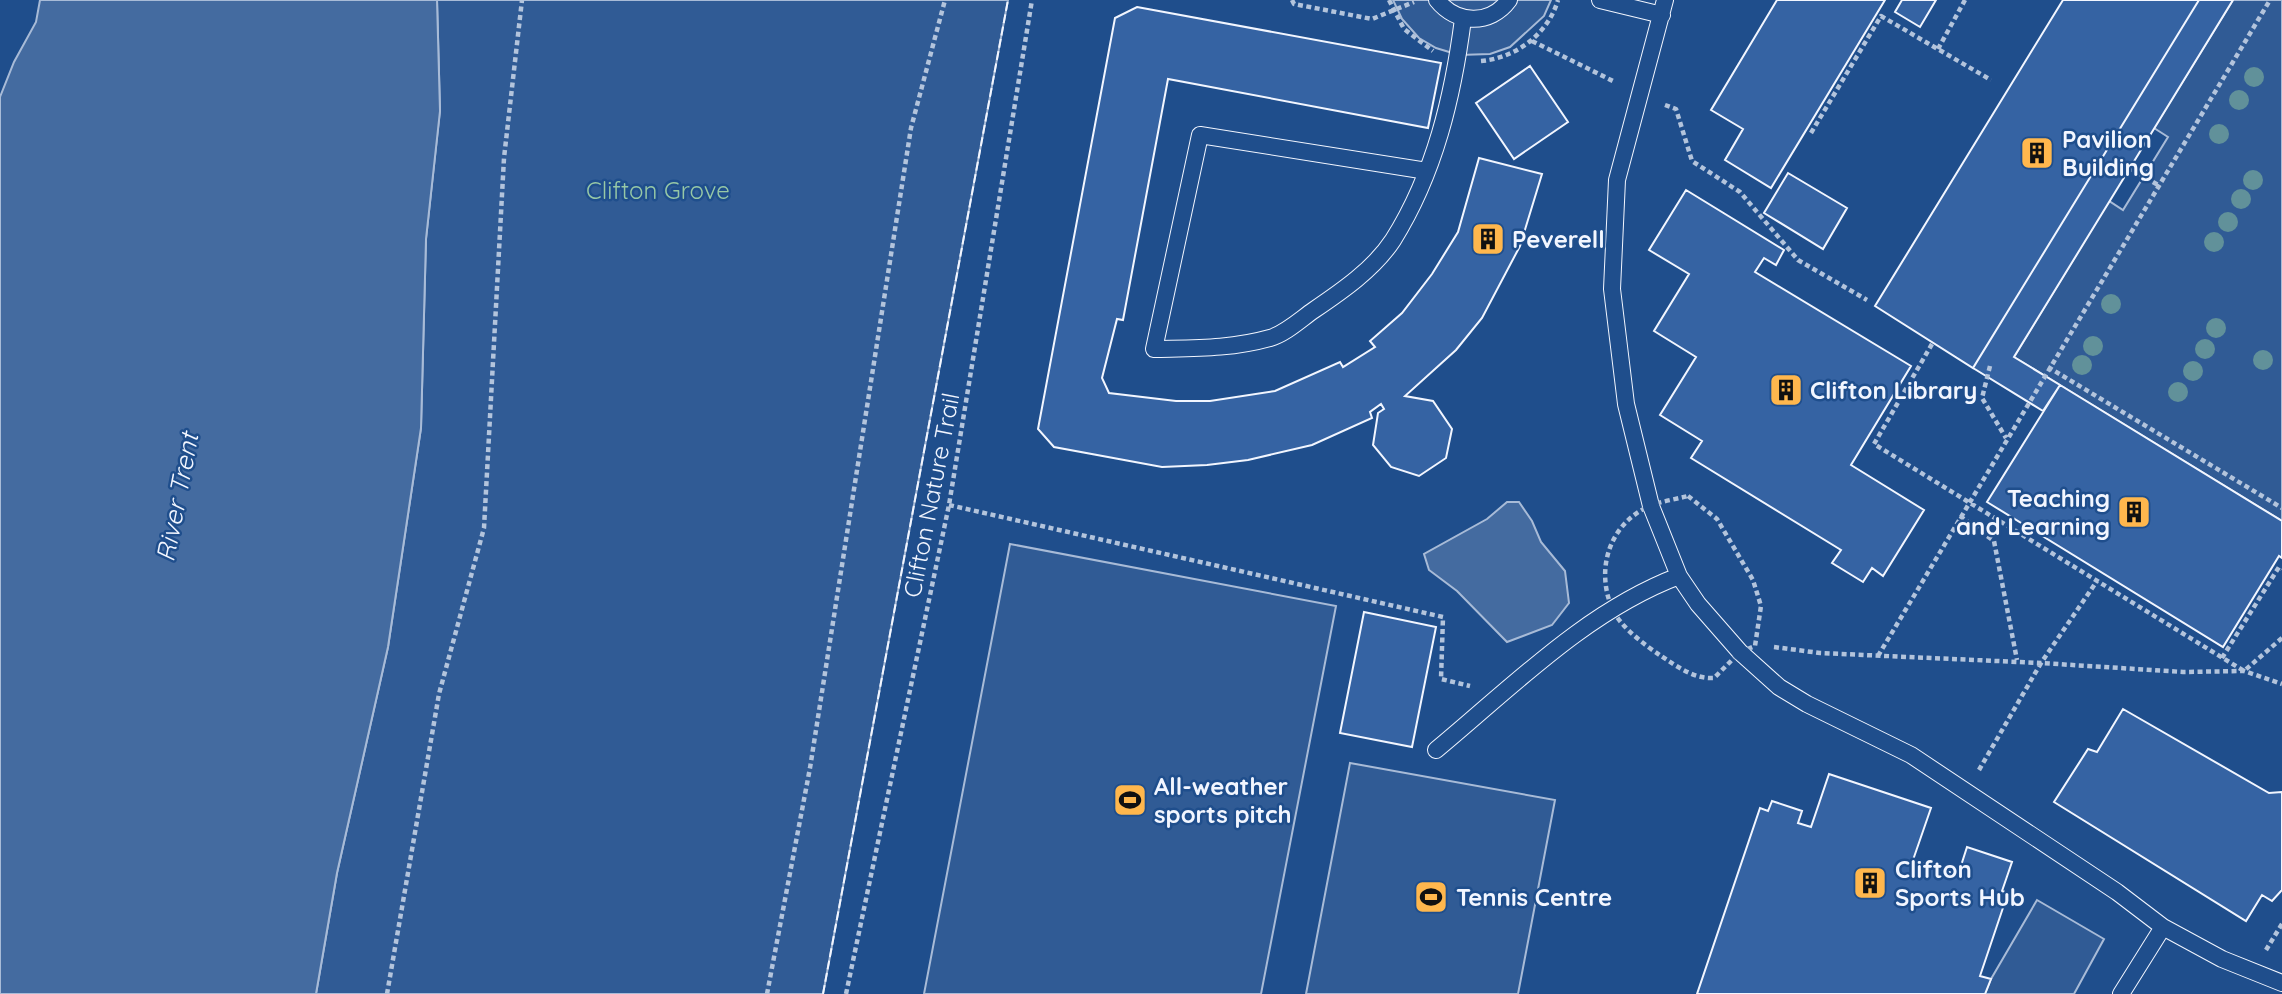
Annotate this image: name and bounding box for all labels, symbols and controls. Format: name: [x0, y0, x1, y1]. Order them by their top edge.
place label: Pavilion Building: [2062, 124, 2154, 182]
building icon: Pavilion Building: [2018, 134, 2056, 172]
park label: Clifton Grove: [586, 175, 730, 205]
building icon: Peverell: [1469, 220, 1507, 258]
place label: Peverell: [1512, 224, 1605, 254]
building icon: Clifton Library: [1767, 371, 1805, 409]
place label: Clifton Library: [1810, 375, 1977, 405]
street label: Clifton Nature Trail: [896, 390, 966, 600]
water label: River Trent: [148, 427, 206, 564]
place label: Teaching and Learning: [1956, 483, 2110, 541]
building icon: Teaching and Learning: [2115, 493, 2153, 531]
place label: All-weather sports pitch: [1154, 771, 1292, 829]
sports icon: All-weather sports pitch: [1111, 781, 1149, 819]
place label: Clifton Sports Hub: [1895, 854, 2025, 912]
building icon: Clifton Sports Hub: [1851, 864, 1889, 902]
sports icon: Tennis Centre: [1412, 878, 1450, 916]
place label: Tennis Centre: [1456, 882, 1612, 912]

